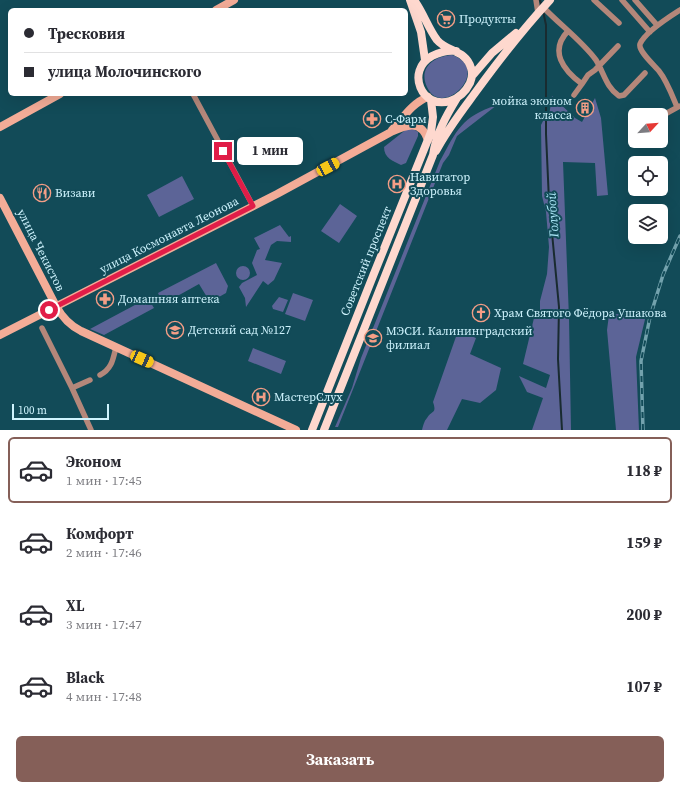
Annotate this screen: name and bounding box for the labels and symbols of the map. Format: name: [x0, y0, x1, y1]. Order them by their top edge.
supermarket icon: Продукты: [436, 9, 456, 29]
place label: Продукты: [459, 11, 516, 27]
place label: мойка эконом класса: [492, 93, 573, 123]
building icon: мойка эконом класса: [575, 98, 595, 118]
north arrow: [628, 108, 668, 148]
pharmacy icon: С-Фарм: [362, 109, 382, 129]
place label: С-Фарм: [385, 111, 427, 127]
callout: 1 мин: [237, 137, 303, 165]
route end: [214, 142, 232, 160]
car: [315, 156, 341, 178]
place label: Навигатор Здоровья: [410, 169, 470, 199]
hospital icon: Навигатор Здоровья: [387, 174, 407, 194]
restaurant icon: Визави: [32, 183, 52, 203]
place label: Визави: [55, 185, 96, 201]
water label: Голубой: [542, 191, 563, 239]
street label: улица Космонавта Леонова: [97, 192, 242, 277]
street label: Советский проспект: [337, 203, 396, 318]
street label: улица Чекистов: [13, 206, 69, 294]
pharmacy icon: Домашняя аптека: [95, 289, 115, 309]
place label: Домашняя аптека: [118, 291, 221, 307]
route start: [40, 301, 58, 319]
church icon: Храм Святого Фёдора Ушакова: [471, 303, 491, 323]
place label: Храм Святого Фёдора Ушакова: [494, 305, 667, 321]
school or university icon: Детский сад №127: [165, 320, 185, 340]
place label: Детский сад №127: [188, 322, 291, 338]
place label: МЭСИ. Калининградский филиал: [386, 323, 533, 353]
school or university icon: МЭСИ. Калининградский филиал: [363, 328, 383, 348]
car: [129, 349, 155, 369]
hospital icon: МастерСлух: [251, 387, 271, 407]
place label: МастерСлух: [274, 389, 343, 405]
scale bar: [12, 402, 109, 421]

